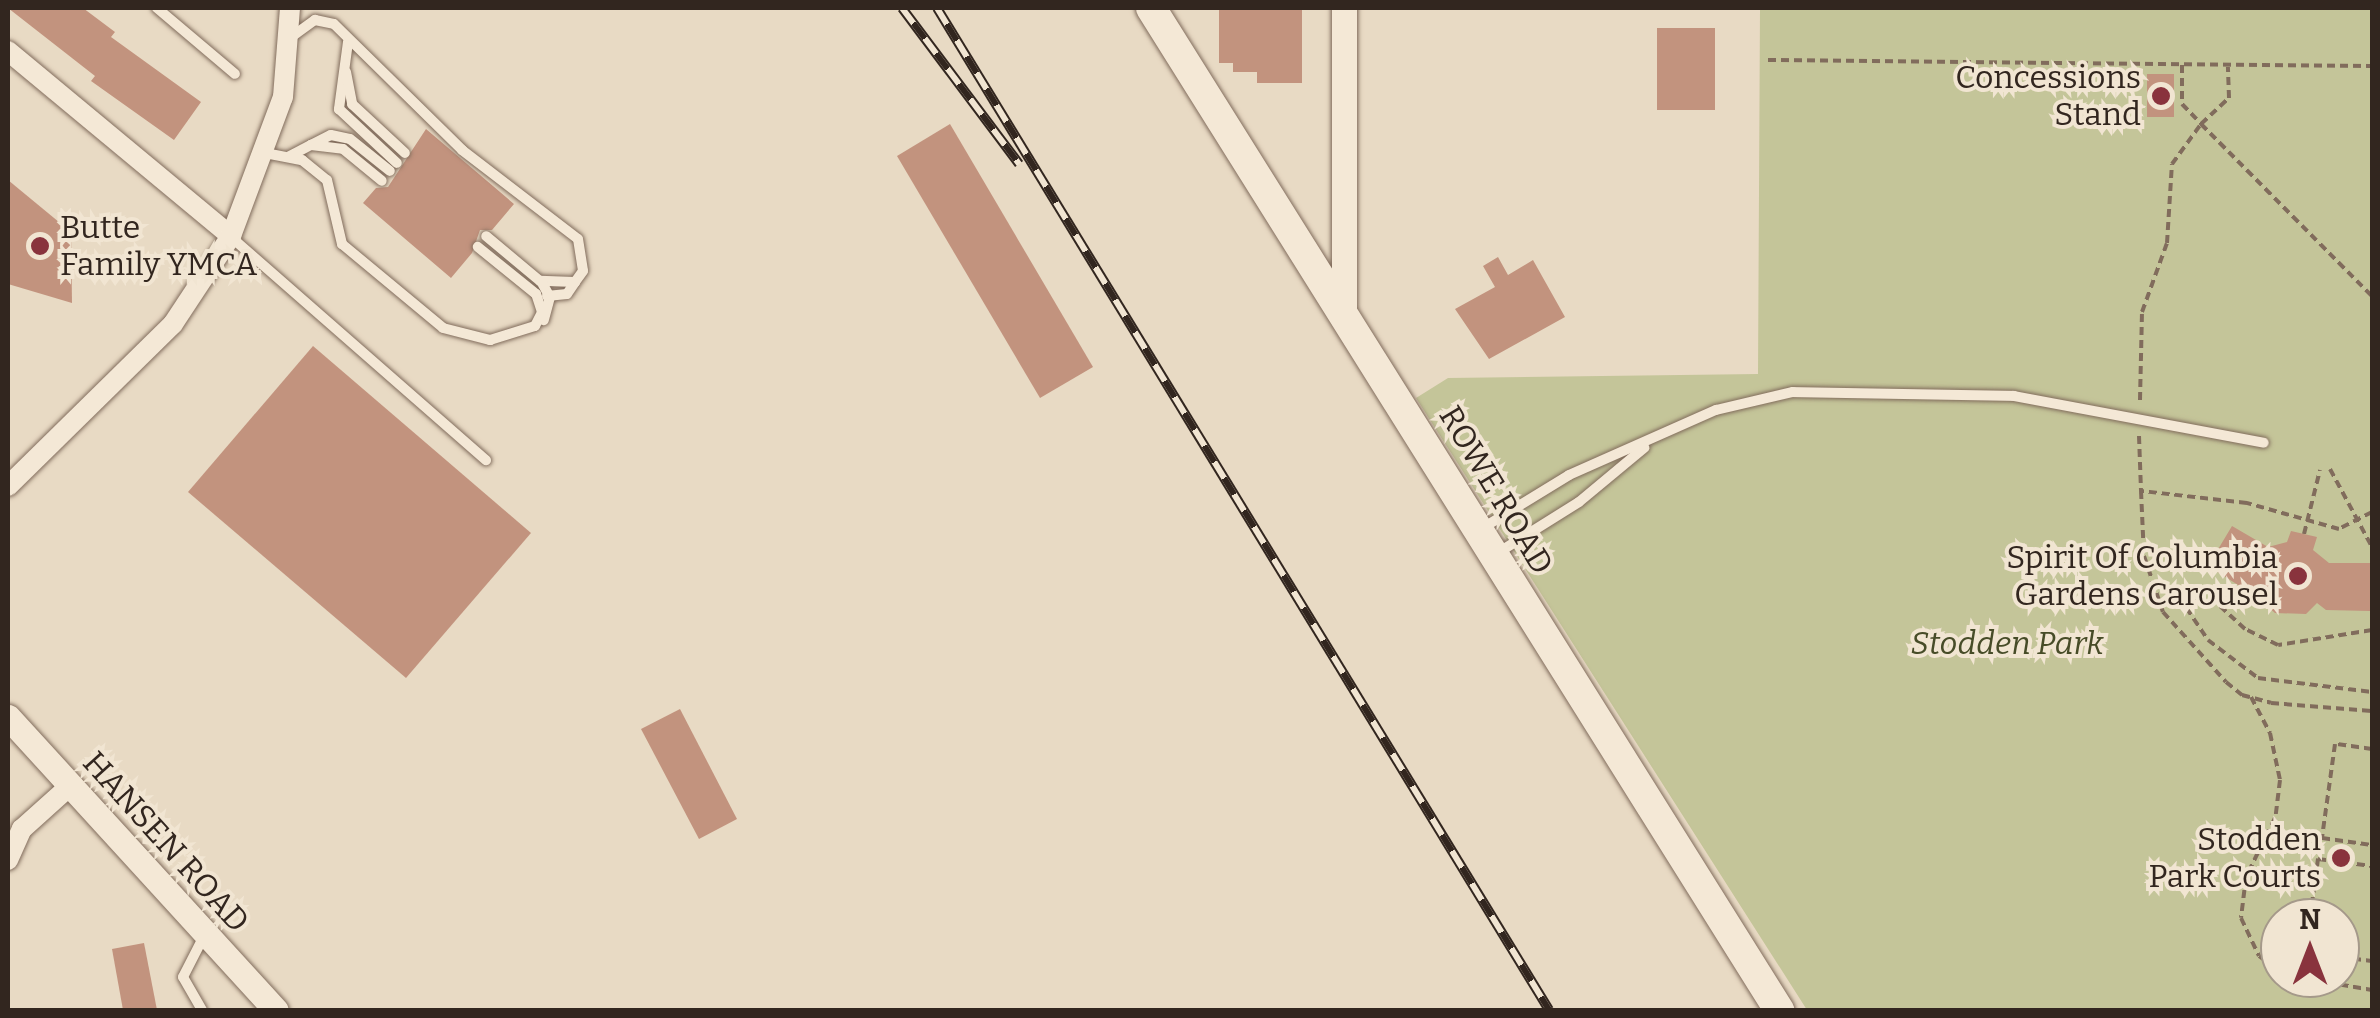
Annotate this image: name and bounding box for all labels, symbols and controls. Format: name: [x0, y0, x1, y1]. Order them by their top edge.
place label: Concessions Stand: [1955, 59, 2141, 134]
marker: Concessions Stand: [2150, 85, 2172, 107]
place label: Butte Family YMCA: [60, 209, 257, 284]
marker: Butte Family YMCA: [29, 235, 51, 257]
street label: ROWE ROAD: [1431, 399, 1561, 581]
place label: Spirit Of Columbia Gardens Carousel: [2006, 539, 2278, 614]
marker: Spirit Of Columbia Gardens Carousel: [2287, 565, 2309, 587]
park label: Stodden Park: [1910, 624, 2104, 662]
street label: HANSEN ROAD: [75, 744, 257, 940]
place label: Stodden Park Courts: [2148, 821, 2321, 896]
marker: Stodden Park Courts: [2330, 847, 2352, 869]
north arrow: [2260, 898, 2360, 998]
text: N: [2299, 903, 2321, 936]

